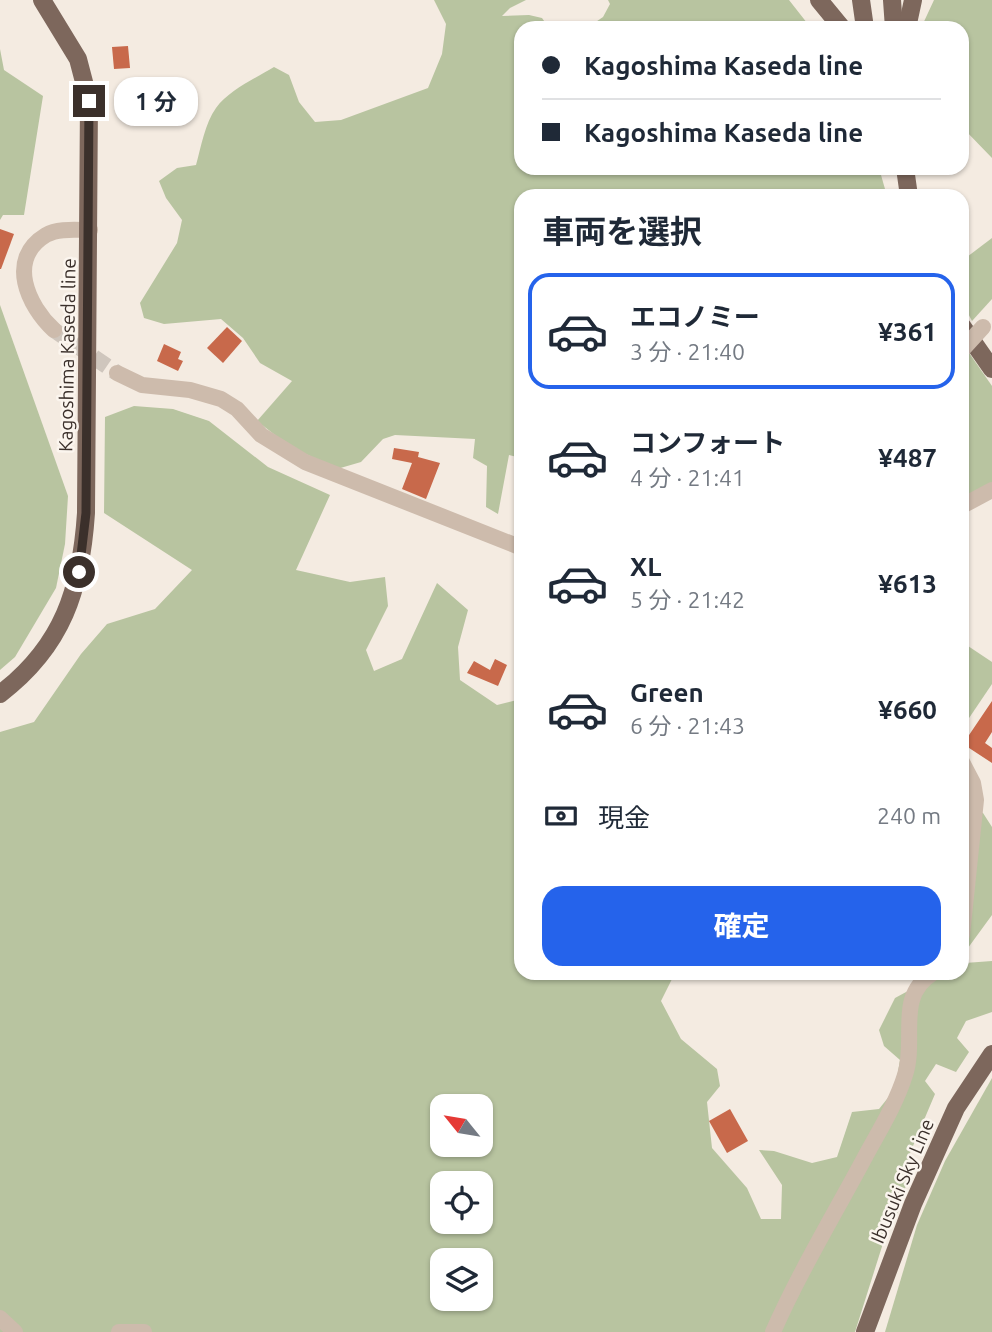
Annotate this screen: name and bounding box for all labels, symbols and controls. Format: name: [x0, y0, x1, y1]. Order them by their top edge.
text: Kagoshima Kaseda line: [584, 51, 863, 80]
callout: 1 分: [114, 76, 198, 126]
route end: [73, 85, 105, 117]
text: 1 分: [135, 89, 177, 114]
text: Kagoshima Kaseda line: [584, 118, 863, 147]
text: 車両を選択: [542, 213, 702, 249]
street label: Kagoshima Kaseda line: [54, 258, 80, 452]
icon: car: [546, 300, 609, 363]
text: エコノミー: [630, 302, 760, 331]
text: ¥361: [878, 317, 937, 346]
text: 3 分 · 21:40: [630, 339, 745, 364]
icon: car: [546, 426, 609, 489]
text: コンフォート: [630, 428, 785, 457]
text: ¥487: [878, 443, 937, 472]
text: 4 分 · 21:41: [630, 465, 745, 490]
icon: car: [546, 552, 609, 615]
text: XL: [630, 552, 661, 581]
route start: [63, 556, 95, 588]
text: ¥613: [878, 569, 937, 598]
text: 5 分 · 21:42: [630, 587, 745, 612]
icon: car: [546, 678, 609, 741]
text: Green: [630, 678, 704, 707]
text: ¥660: [878, 695, 937, 724]
text: 6 分 · 21:43: [630, 713, 745, 738]
icon: cash: [542, 797, 580, 835]
text: 現金: [598, 803, 650, 832]
text: 240 m: [877, 803, 941, 828]
button: 確定: [542, 886, 941, 966]
north arrow: [430, 1094, 494, 1157]
map controls: [430, 1094, 493, 1311]
street label: Ibusuki Sky Line: [866, 1115, 938, 1247]
button: locate: [430, 1171, 493, 1234]
button: layers: [430, 1248, 493, 1311]

